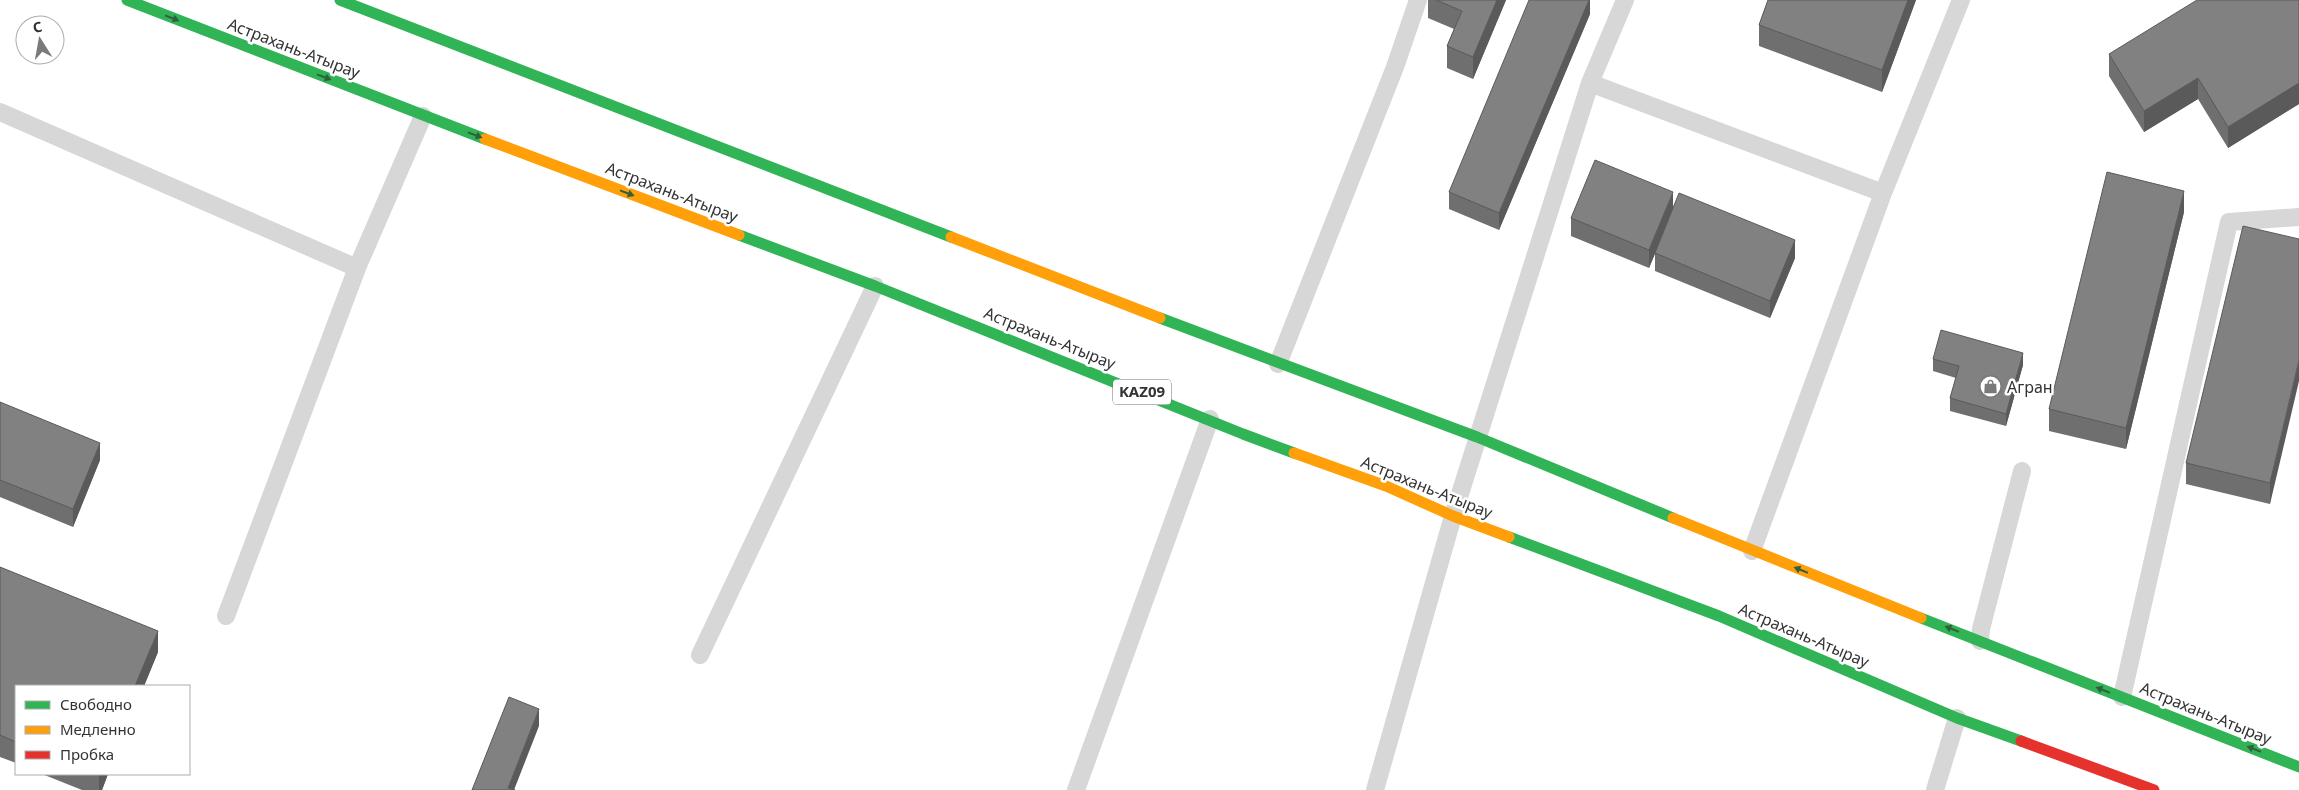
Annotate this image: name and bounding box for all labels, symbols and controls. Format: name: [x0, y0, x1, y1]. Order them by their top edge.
street label: Астрахань-Атырау: [225, 13, 364, 84]
north arrow: [15, 15, 65, 65]
one-way arrow: [165, 15, 180, 22]
text: С: [31, 17, 44, 37]
one-way arrow: [317, 73, 332, 81]
one-way arrow: [468, 132, 483, 140]
street label: Астрахань-Атырау: [603, 157, 742, 228]
one-way arrow: [620, 190, 635, 197]
street label: Астрахань-Атырау: [981, 302, 1120, 375]
shop icon: Агран: [1979, 375, 2003, 399]
place label: Агран: [2007, 376, 2053, 398]
road number: KAZ09: [1113, 380, 1171, 404]
street label: Астрахань-Атырау: [1358, 451, 1497, 524]
one-way arrow: [1793, 566, 1808, 573]
street label: Астрахань-Атырау: [1735, 598, 1874, 673]
one-way arrow: [1945, 625, 1959, 633]
street label: Астрахань-Атырау: [2137, 677, 2276, 750]
legend: [15, 685, 190, 775]
one-way arrow: [2096, 685, 2110, 693]
text: Свободно: [60, 694, 132, 714]
text: Медленно: [60, 719, 136, 739]
text: Пробка: [60, 744, 114, 764]
one-way arrow: [2247, 745, 2261, 753]

